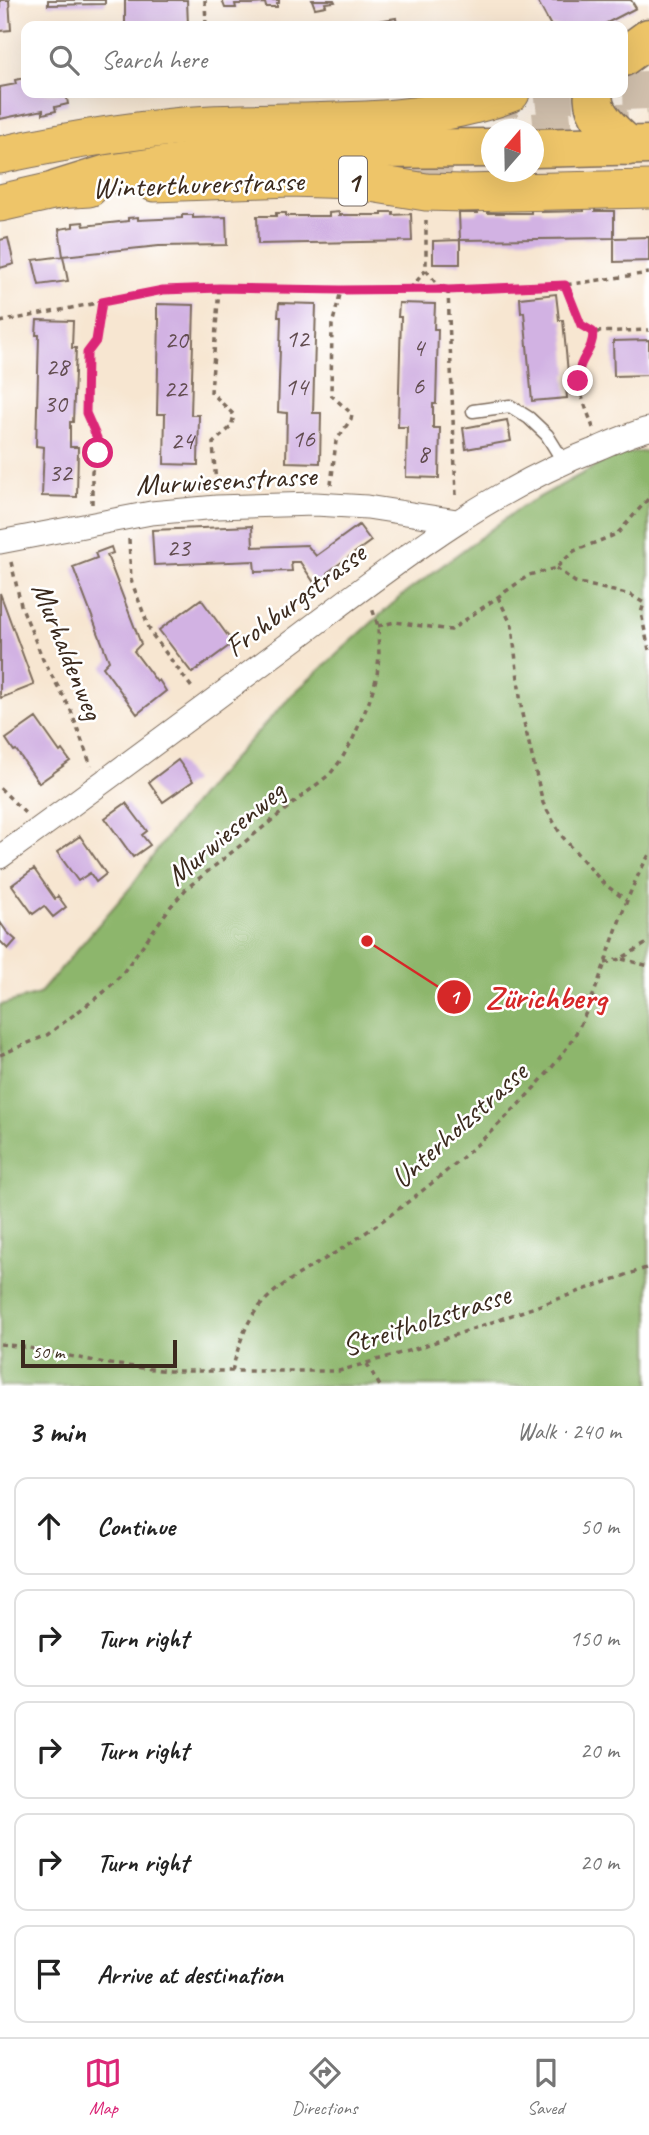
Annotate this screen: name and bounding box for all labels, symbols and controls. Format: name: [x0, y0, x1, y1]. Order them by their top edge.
search box: [21, 21, 628, 98]
icon: search: [45, 41, 83, 79]
text: Search here: [101, 43, 207, 76]
north arrow: [481, 119, 544, 182]
road number: 1: [339, 156, 367, 206]
street label: Winterthurerstrasse: [92, 161, 306, 207]
house number: 12: [285, 322, 311, 355]
house number: 20: [164, 323, 190, 356]
house number: 4: [412, 331, 426, 364]
house number: 28: [45, 350, 71, 383]
route end: [562, 365, 593, 396]
house number: 6: [412, 369, 425, 402]
house number: 14: [284, 370, 310, 403]
house number: 22: [163, 372, 189, 405]
house number: 30: [43, 387, 69, 420]
house number: 16: [291, 422, 316, 455]
house number: 24: [170, 424, 196, 457]
route start: [82, 437, 113, 468]
house number: 8: [417, 437, 431, 470]
house number: 32: [48, 456, 74, 489]
street label: Murwiesenstrasse: [135, 456, 319, 504]
house number: 23: [166, 531, 192, 564]
street label: Frohburgstrasse: [217, 533, 375, 666]
street label: Murhaldenweg: [23, 577, 113, 727]
street label: Murwiesenweg: [158, 771, 294, 894]
callout: Zürichberg: [436, 970, 620, 1023]
text: Zürichberg: [486, 977, 609, 1018]
text: 1: [449, 984, 461, 1010]
street label: Unterholzstrasse: [383, 1052, 537, 1196]
street label: Streitholzstrasse: [337, 1274, 517, 1365]
scale bar: [21, 1337, 177, 1369]
text: 50 m: [32, 1340, 64, 1364]
text: 3 min: [28, 1413, 85, 1451]
text: Walk · 240 m: [517, 1417, 621, 1446]
icon: ahead: [30, 1507, 68, 1545]
text: Continue: [97, 1510, 175, 1543]
text: 50 m: [580, 1512, 619, 1541]
icon: right: [30, 1619, 68, 1657]
text: Turn right: [97, 1622, 188, 1655]
text: 150 m: [570, 1624, 619, 1653]
icon: right: [30, 1731, 68, 1769]
text: Turn right: [97, 1734, 188, 1767]
text: 20 m: [580, 1736, 619, 1765]
icon: right: [30, 1843, 68, 1881]
text: Turn right: [97, 1846, 188, 1879]
text: 20 m: [580, 1848, 619, 1877]
icon: arrive: [30, 1955, 68, 1993]
text: Arrive at destination: [97, 1958, 283, 1991]
tab: Map: [84, 2054, 122, 2120]
tab: Directions: [291, 2054, 358, 2120]
tab: Saved: [527, 2054, 565, 2120]

